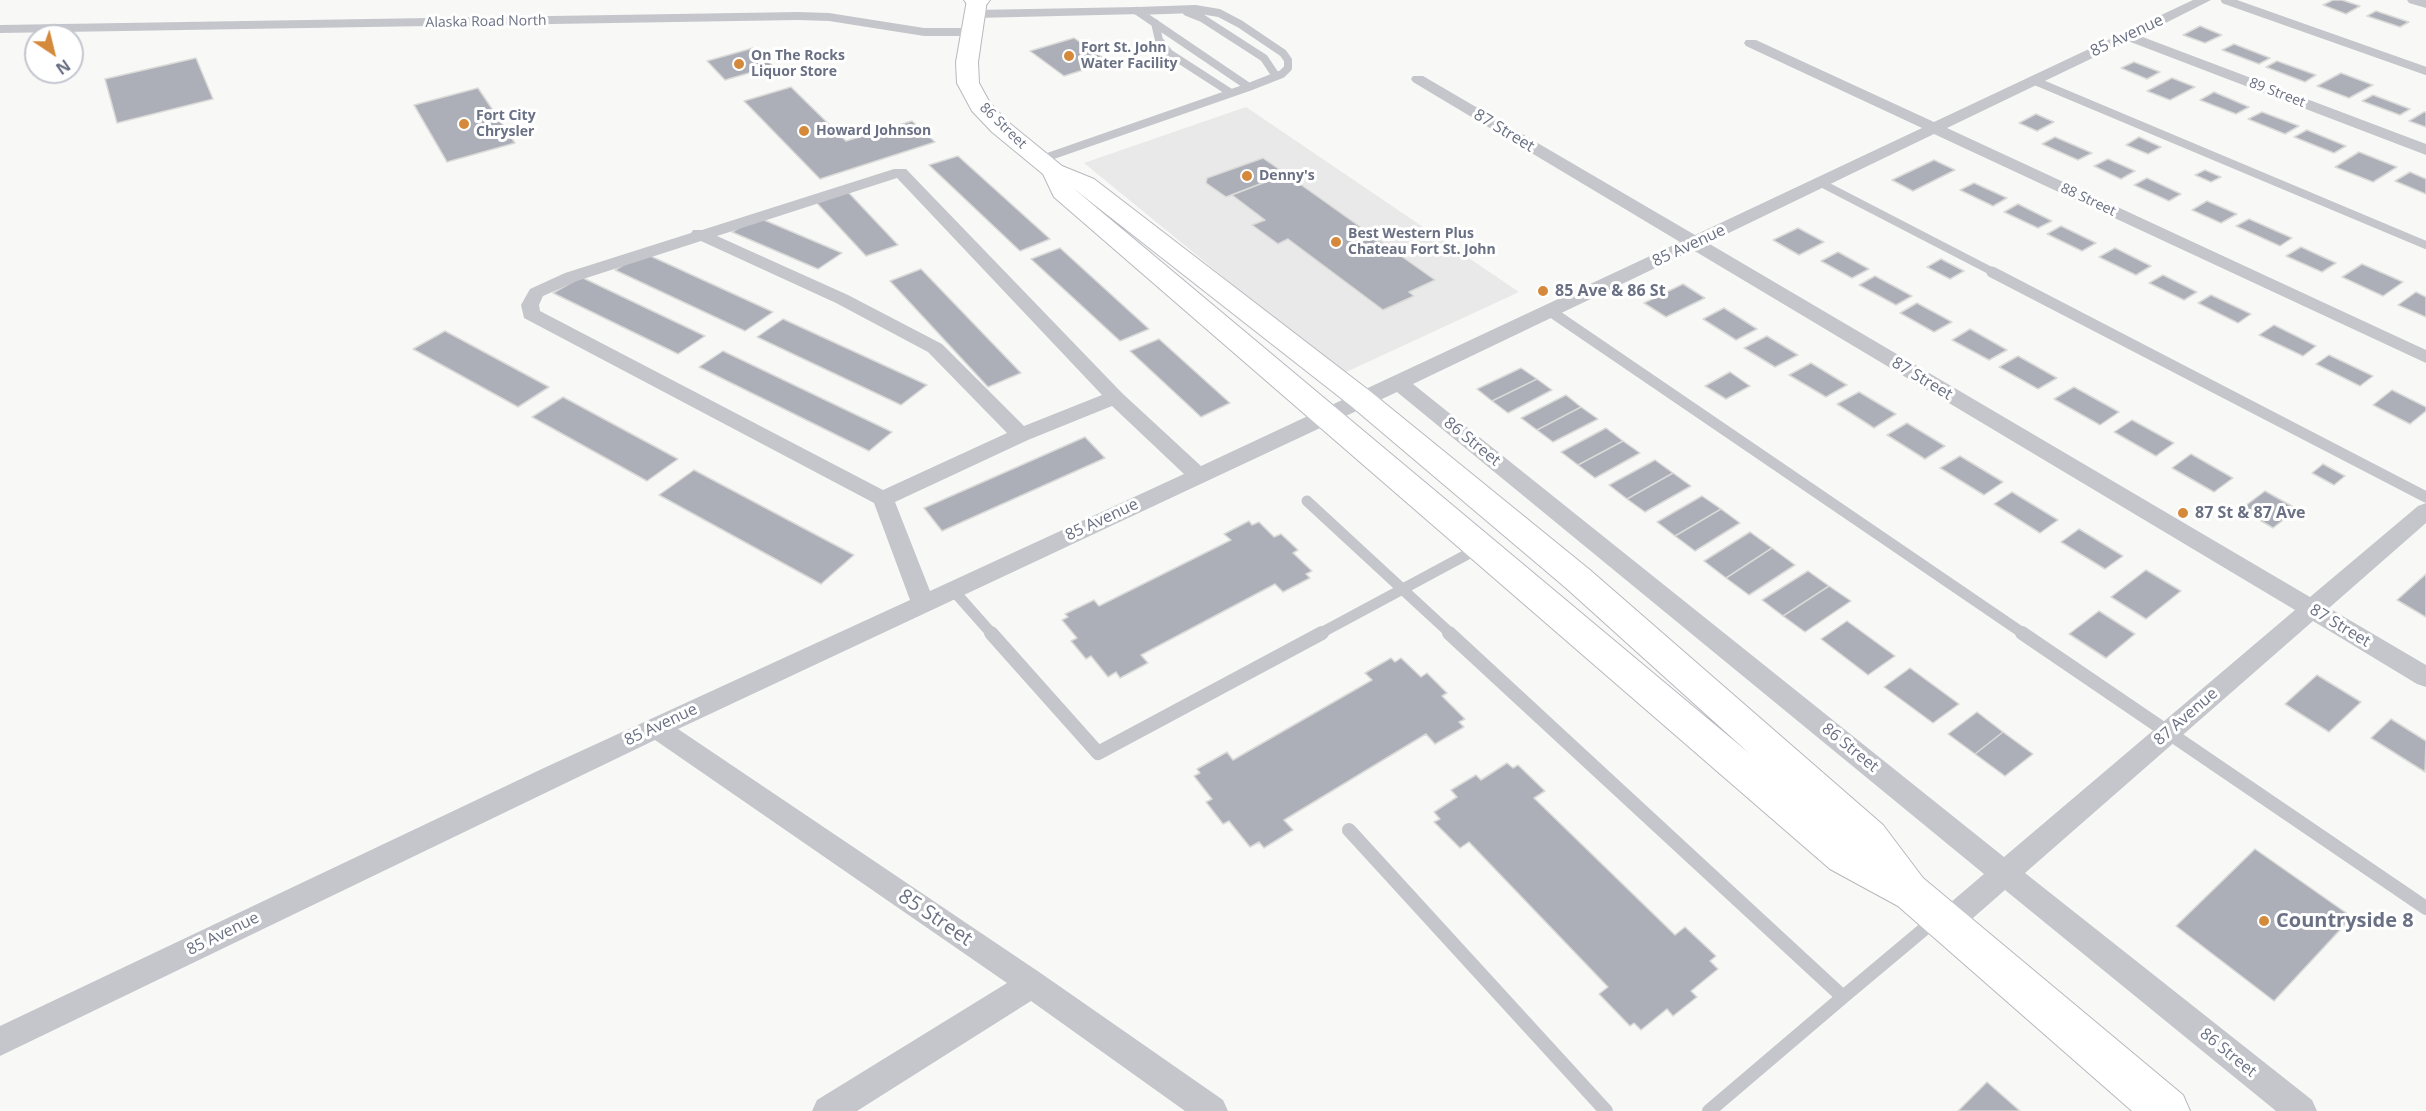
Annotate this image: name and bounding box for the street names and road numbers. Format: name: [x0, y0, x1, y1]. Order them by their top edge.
street label: 85 Avenue: [2088, 11, 2166, 61]
street label: Alaska Road North: [425, 13, 547, 31]
street label: 89 Street: [2247, 75, 2307, 111]
street label: 86 Street: [976, 100, 1030, 152]
street label: 87 Street: [1470, 105, 1538, 157]
street label: 88 Street: [2058, 180, 2118, 220]
street label: 85 Avenue: [1650, 221, 1728, 271]
street label: 87 Street: [1888, 353, 1956, 405]
street label: 86 Street: [1440, 413, 1504, 471]
street label: 85 Avenue: [1063, 495, 1141, 545]
street label: 87 Street: [2306, 600, 2374, 652]
street label: 87 Avenue: [2150, 684, 2222, 750]
street label: 85 Avenue: [622, 700, 700, 750]
street label: 86 Street: [1818, 719, 1882, 777]
street label: 85 Street: [894, 885, 976, 951]
street label: 85 Avenue: [184, 908, 262, 960]
street label: 86 Street: [2196, 1024, 2260, 1082]

